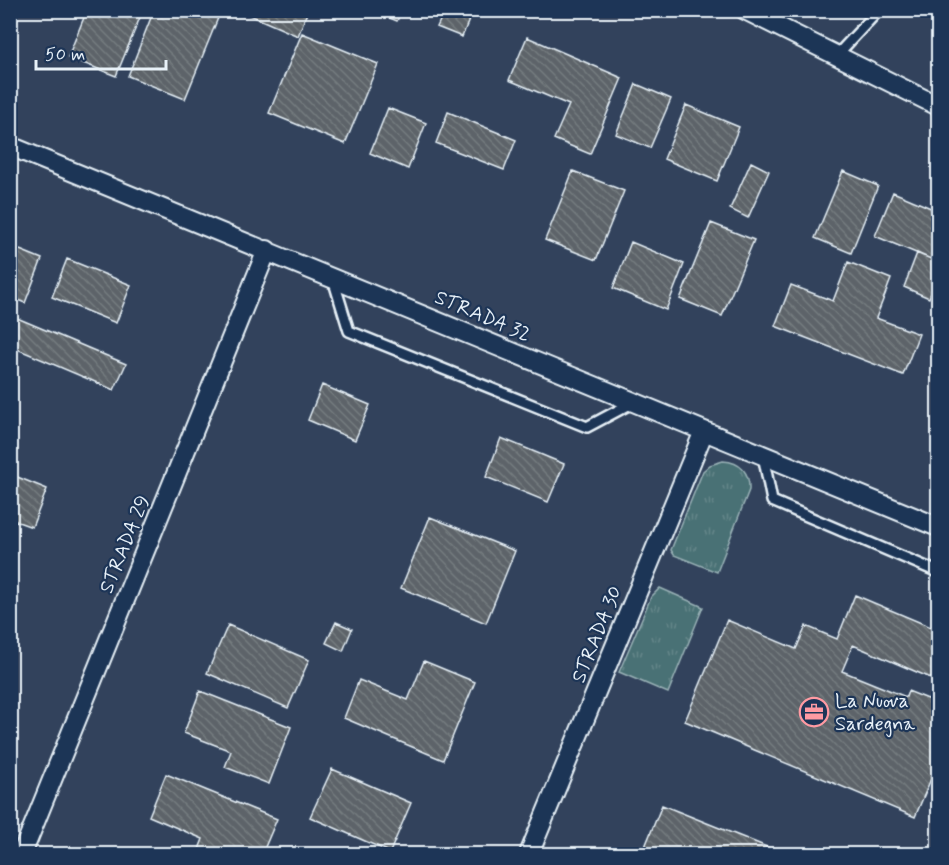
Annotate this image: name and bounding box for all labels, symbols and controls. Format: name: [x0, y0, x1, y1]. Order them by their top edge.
scale bar: [36, 33, 166, 71]
text: 50 m: [45, 43, 85, 67]
street label: STRADA 32: [430, 284, 534, 349]
street label: STRADA 29: [93, 492, 157, 598]
street label: STRADA 30: [566, 582, 629, 687]
place label: La Nuova Sardegna: [835, 688, 916, 738]
office icon: La Nuova Sardegna: [798, 696, 830, 728]

